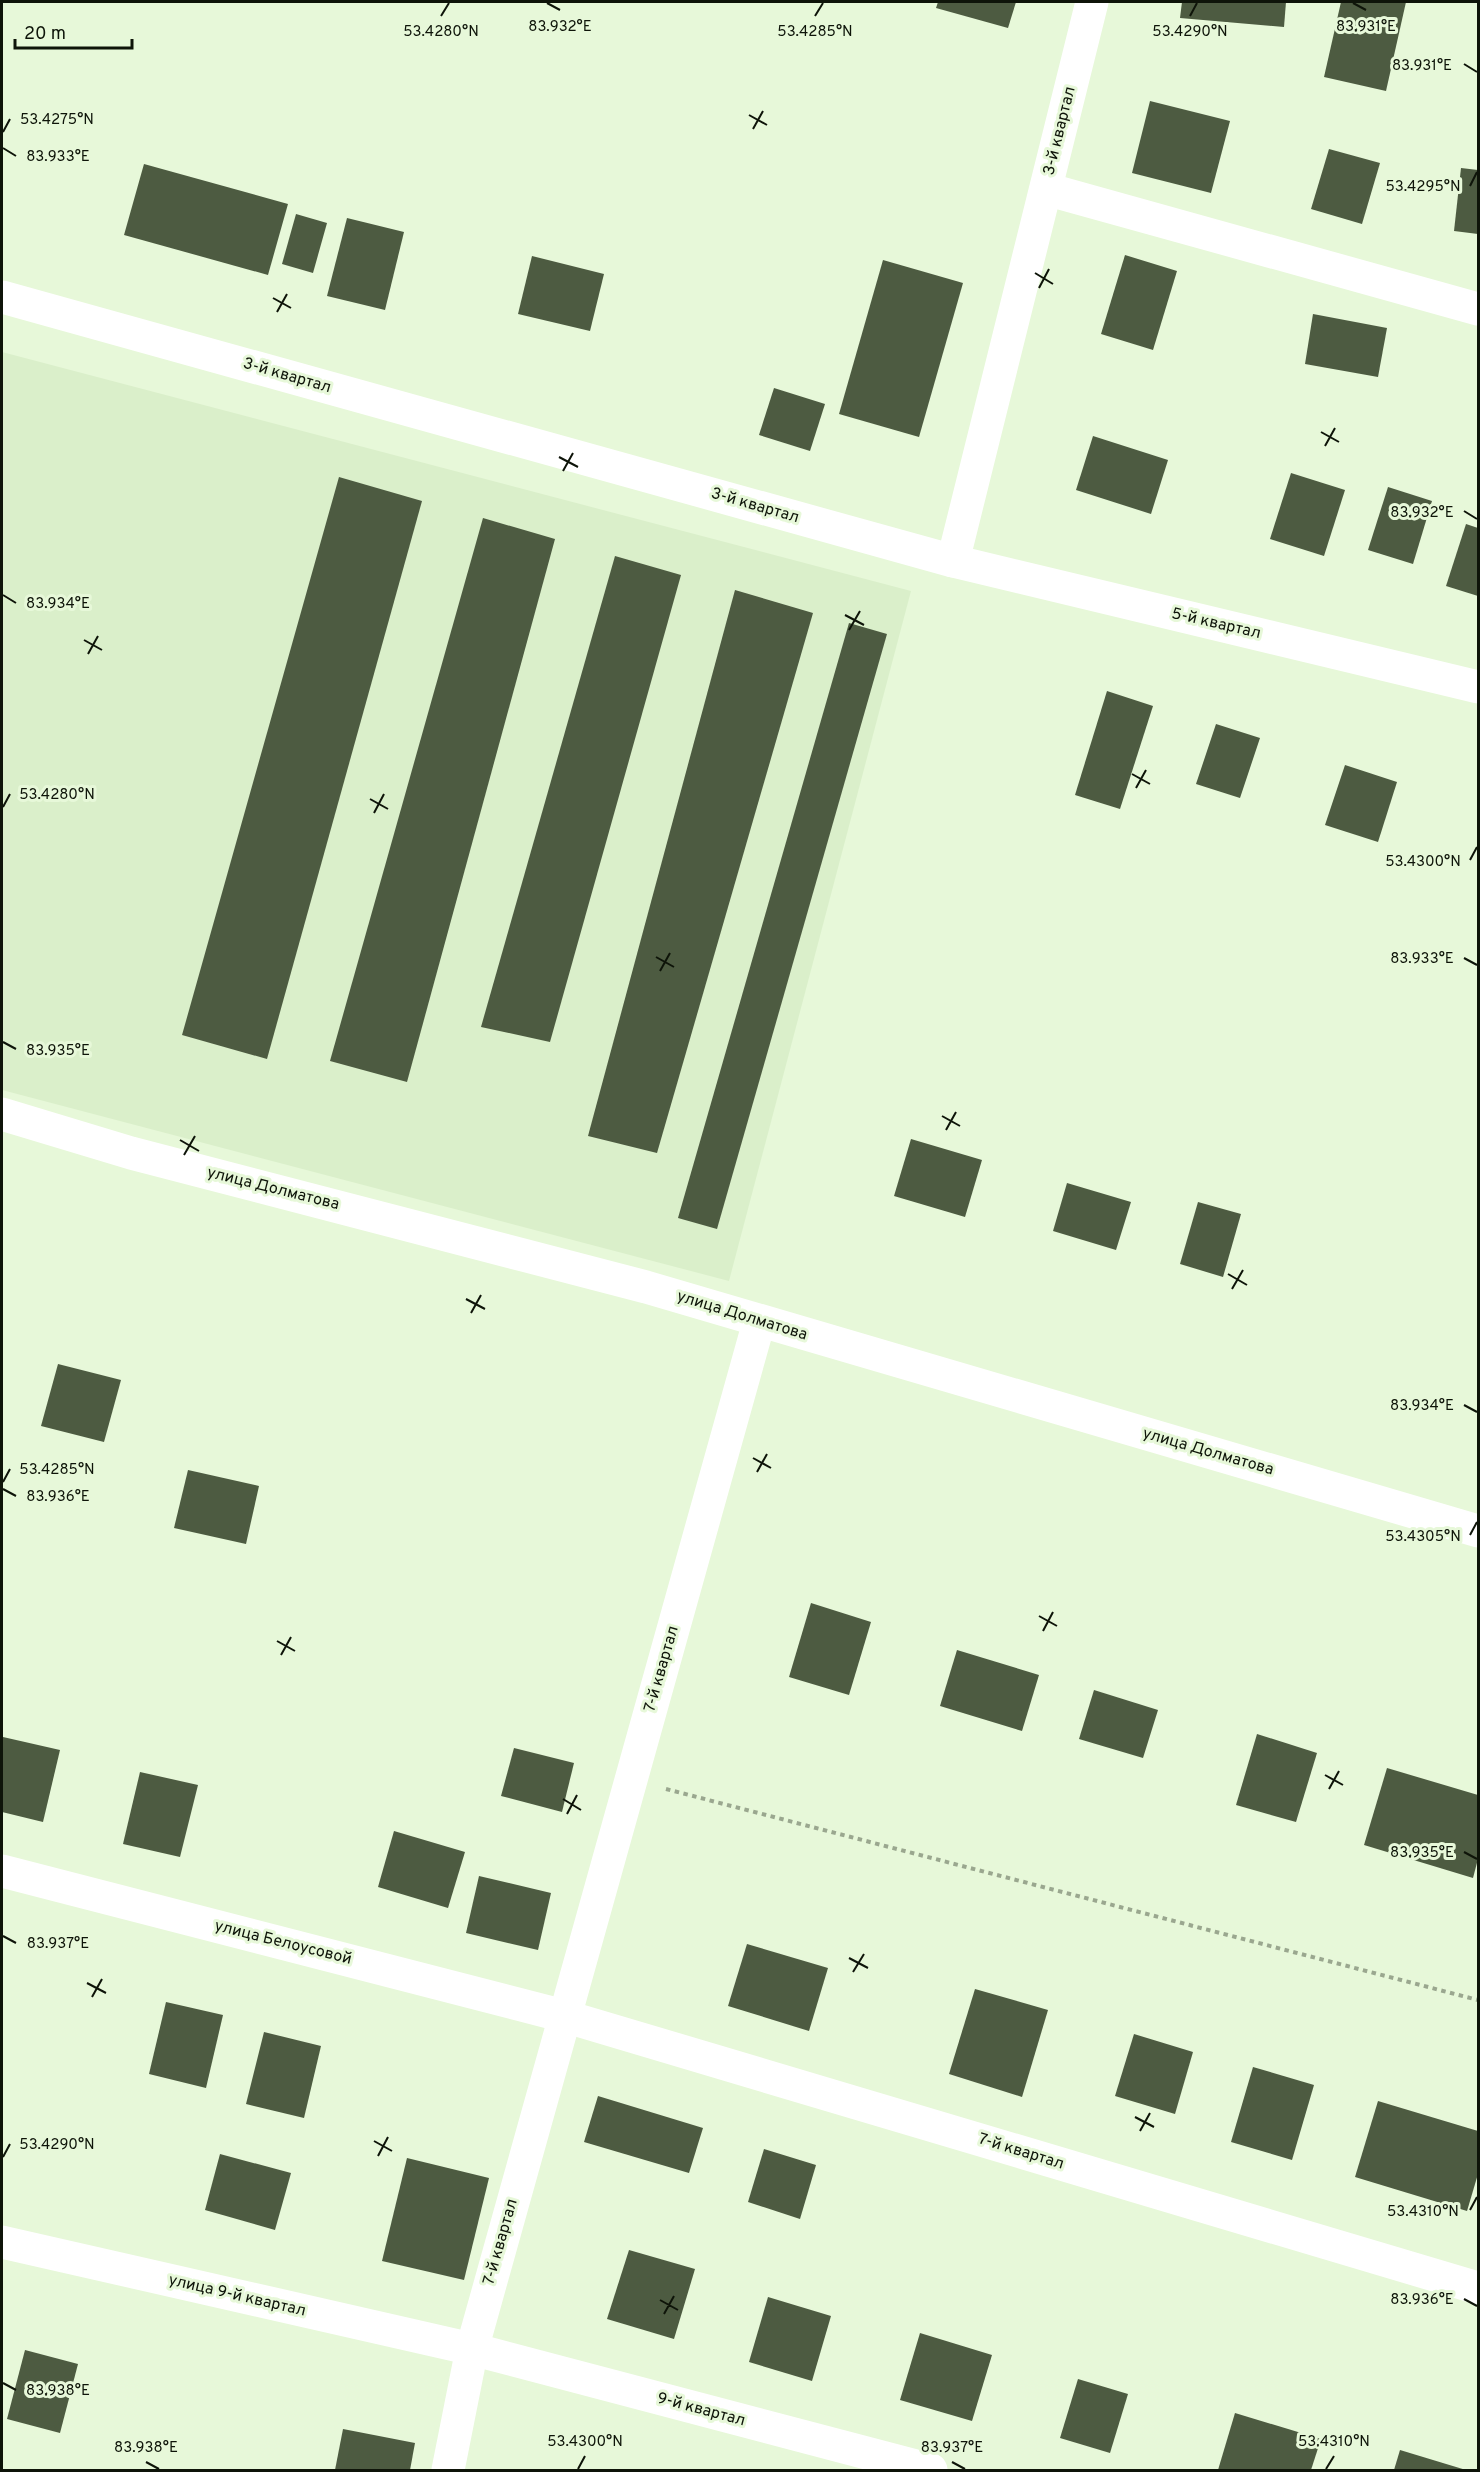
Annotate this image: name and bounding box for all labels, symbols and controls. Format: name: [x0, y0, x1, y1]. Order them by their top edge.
scale bar: [15, 12, 132, 50]
text: 83.932°E: [528, 18, 592, 37]
text: 83.931°E: [1336, 18, 1396, 37]
text: 20 m: [24, 23, 66, 46]
text: 53.4280°N: [403, 23, 479, 42]
text: 53.4285°N: [777, 23, 853, 42]
text: 53.4290°N: [1152, 23, 1228, 42]
text: 83.931°E: [1392, 57, 1452, 76]
street label: 3-й квартал: [1039, 85, 1081, 177]
text: 53.4275°N: [20, 111, 94, 130]
text: 83.933°E: [26, 148, 90, 167]
text: 53.4295°N: [1385, 178, 1461, 197]
street label: 3-й квартал: [241, 354, 333, 398]
street label: 3-й квартал: [709, 484, 801, 528]
text: 83.932°E: [1390, 504, 1454, 523]
text: 83.934°E: [26, 595, 90, 614]
street label: 5-й квартал: [1169, 604, 1263, 644]
text: 53.4280°N: [19, 786, 95, 805]
text: 53.4300°N: [1385, 853, 1461, 872]
text: 83.933°E: [1390, 950, 1454, 969]
text: 83.935°E: [26, 1042, 90, 1061]
street label: улица Долматова: [205, 1163, 341, 1215]
street label: улица Долматова: [674, 1287, 810, 1345]
text: 83.934°E: [1390, 1397, 1454, 1416]
street label: улица Долматова: [1140, 1424, 1276, 1480]
text: 53.4285°N: [19, 1461, 95, 1480]
text: 83.936°E: [26, 1488, 90, 1507]
text: 53.4305°N: [1385, 1528, 1461, 1547]
street label: 7-й квартал: [640, 1624, 684, 1714]
text: 83.935°E: [1390, 1844, 1454, 1863]
street label: улица Белоусовой: [212, 1916, 354, 1970]
text: 83.937°E: [27, 1935, 89, 1954]
street label: 7-й квартал: [976, 2129, 1066, 2175]
text: 53.4290°N: [19, 2136, 95, 2155]
street label: 7-й квартал: [479, 2197, 523, 2287]
text: 53.4310°N: [1387, 2203, 1459, 2222]
street label: улица 9-й квартал: [166, 2270, 308, 2322]
text: 83.936°E: [1390, 2291, 1454, 2310]
text: 83.938°E: [26, 2382, 90, 2401]
street label: 9-й квартал: [655, 2389, 747, 2431]
text: 53.4300°N: [547, 2433, 623, 2452]
text: 53.4310°N: [1298, 2433, 1370, 2452]
text: 83.938°E: [114, 2439, 178, 2458]
text: 83.937°E: [921, 2439, 983, 2458]

